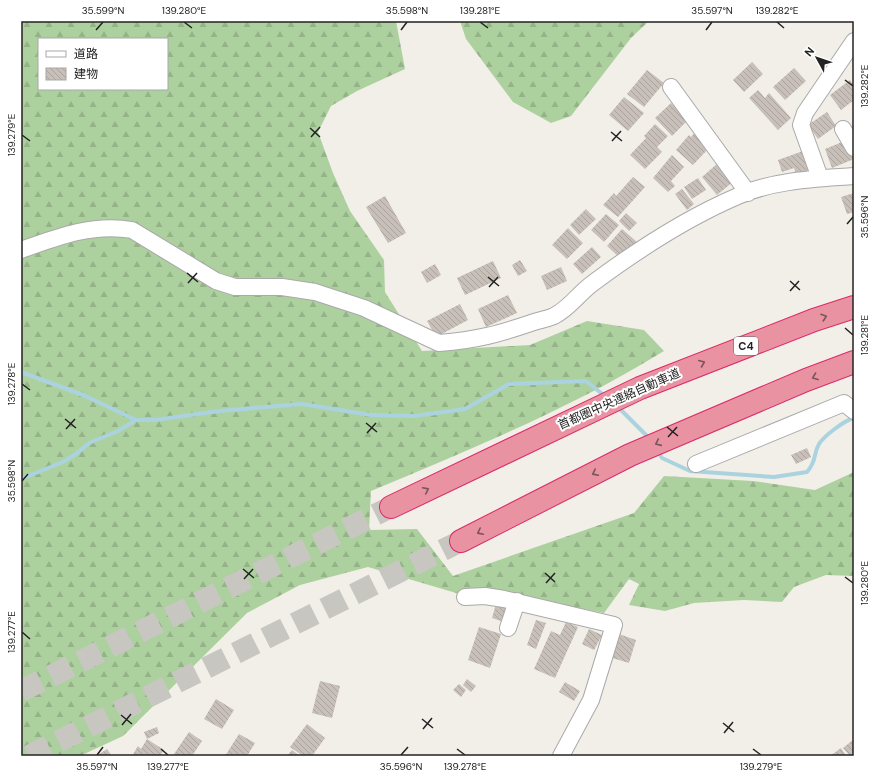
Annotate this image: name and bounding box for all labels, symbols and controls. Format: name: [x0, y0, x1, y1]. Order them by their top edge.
text: 35.599°N: [82, 4, 124, 17]
text: 139.280°E: [162, 4, 206, 17]
text: 35.598°N: [386, 4, 428, 17]
text: 139.281°E: [460, 4, 501, 17]
text: 35.597°N: [691, 4, 733, 17]
text: 139.282°E: [755, 4, 799, 17]
legend: [38, 38, 168, 90]
north arrow: [797, 38, 837, 78]
text: N: [801, 44, 817, 59]
text: 道路: [74, 46, 98, 62]
text: 139.282°E: [858, 64, 871, 108]
text: 建物: [74, 66, 98, 82]
text: 139.279°E: [5, 113, 18, 156]
text: 35.596°N: [858, 196, 871, 238]
one-way arrow: [820, 313, 827, 322]
text: 139.281°E: [858, 314, 871, 355]
road number: C4: [734, 337, 758, 355]
one-way arrow: [698, 360, 706, 368]
text: 139.278°E: [5, 362, 18, 405]
street label: 首都圏中央連絡自動車道: [555, 365, 683, 433]
one-way arrow: [811, 372, 818, 380]
one-way arrow: [654, 438, 662, 446]
text: 35.598°N: [5, 460, 18, 502]
one-way arrow: [592, 468, 600, 476]
one-way arrow: [422, 487, 429, 495]
one-way arrow: [476, 527, 484, 535]
text: 139.280°E: [858, 561, 871, 605]
text: 139.277°E: [5, 611, 18, 653]
text: 35.597°N: [76, 760, 118, 773]
text: 139.277°E: [147, 760, 189, 773]
text: 35.596°N: [380, 760, 422, 773]
text: 139.278°E: [444, 760, 487, 773]
text: 139.279°E: [740, 760, 783, 773]

